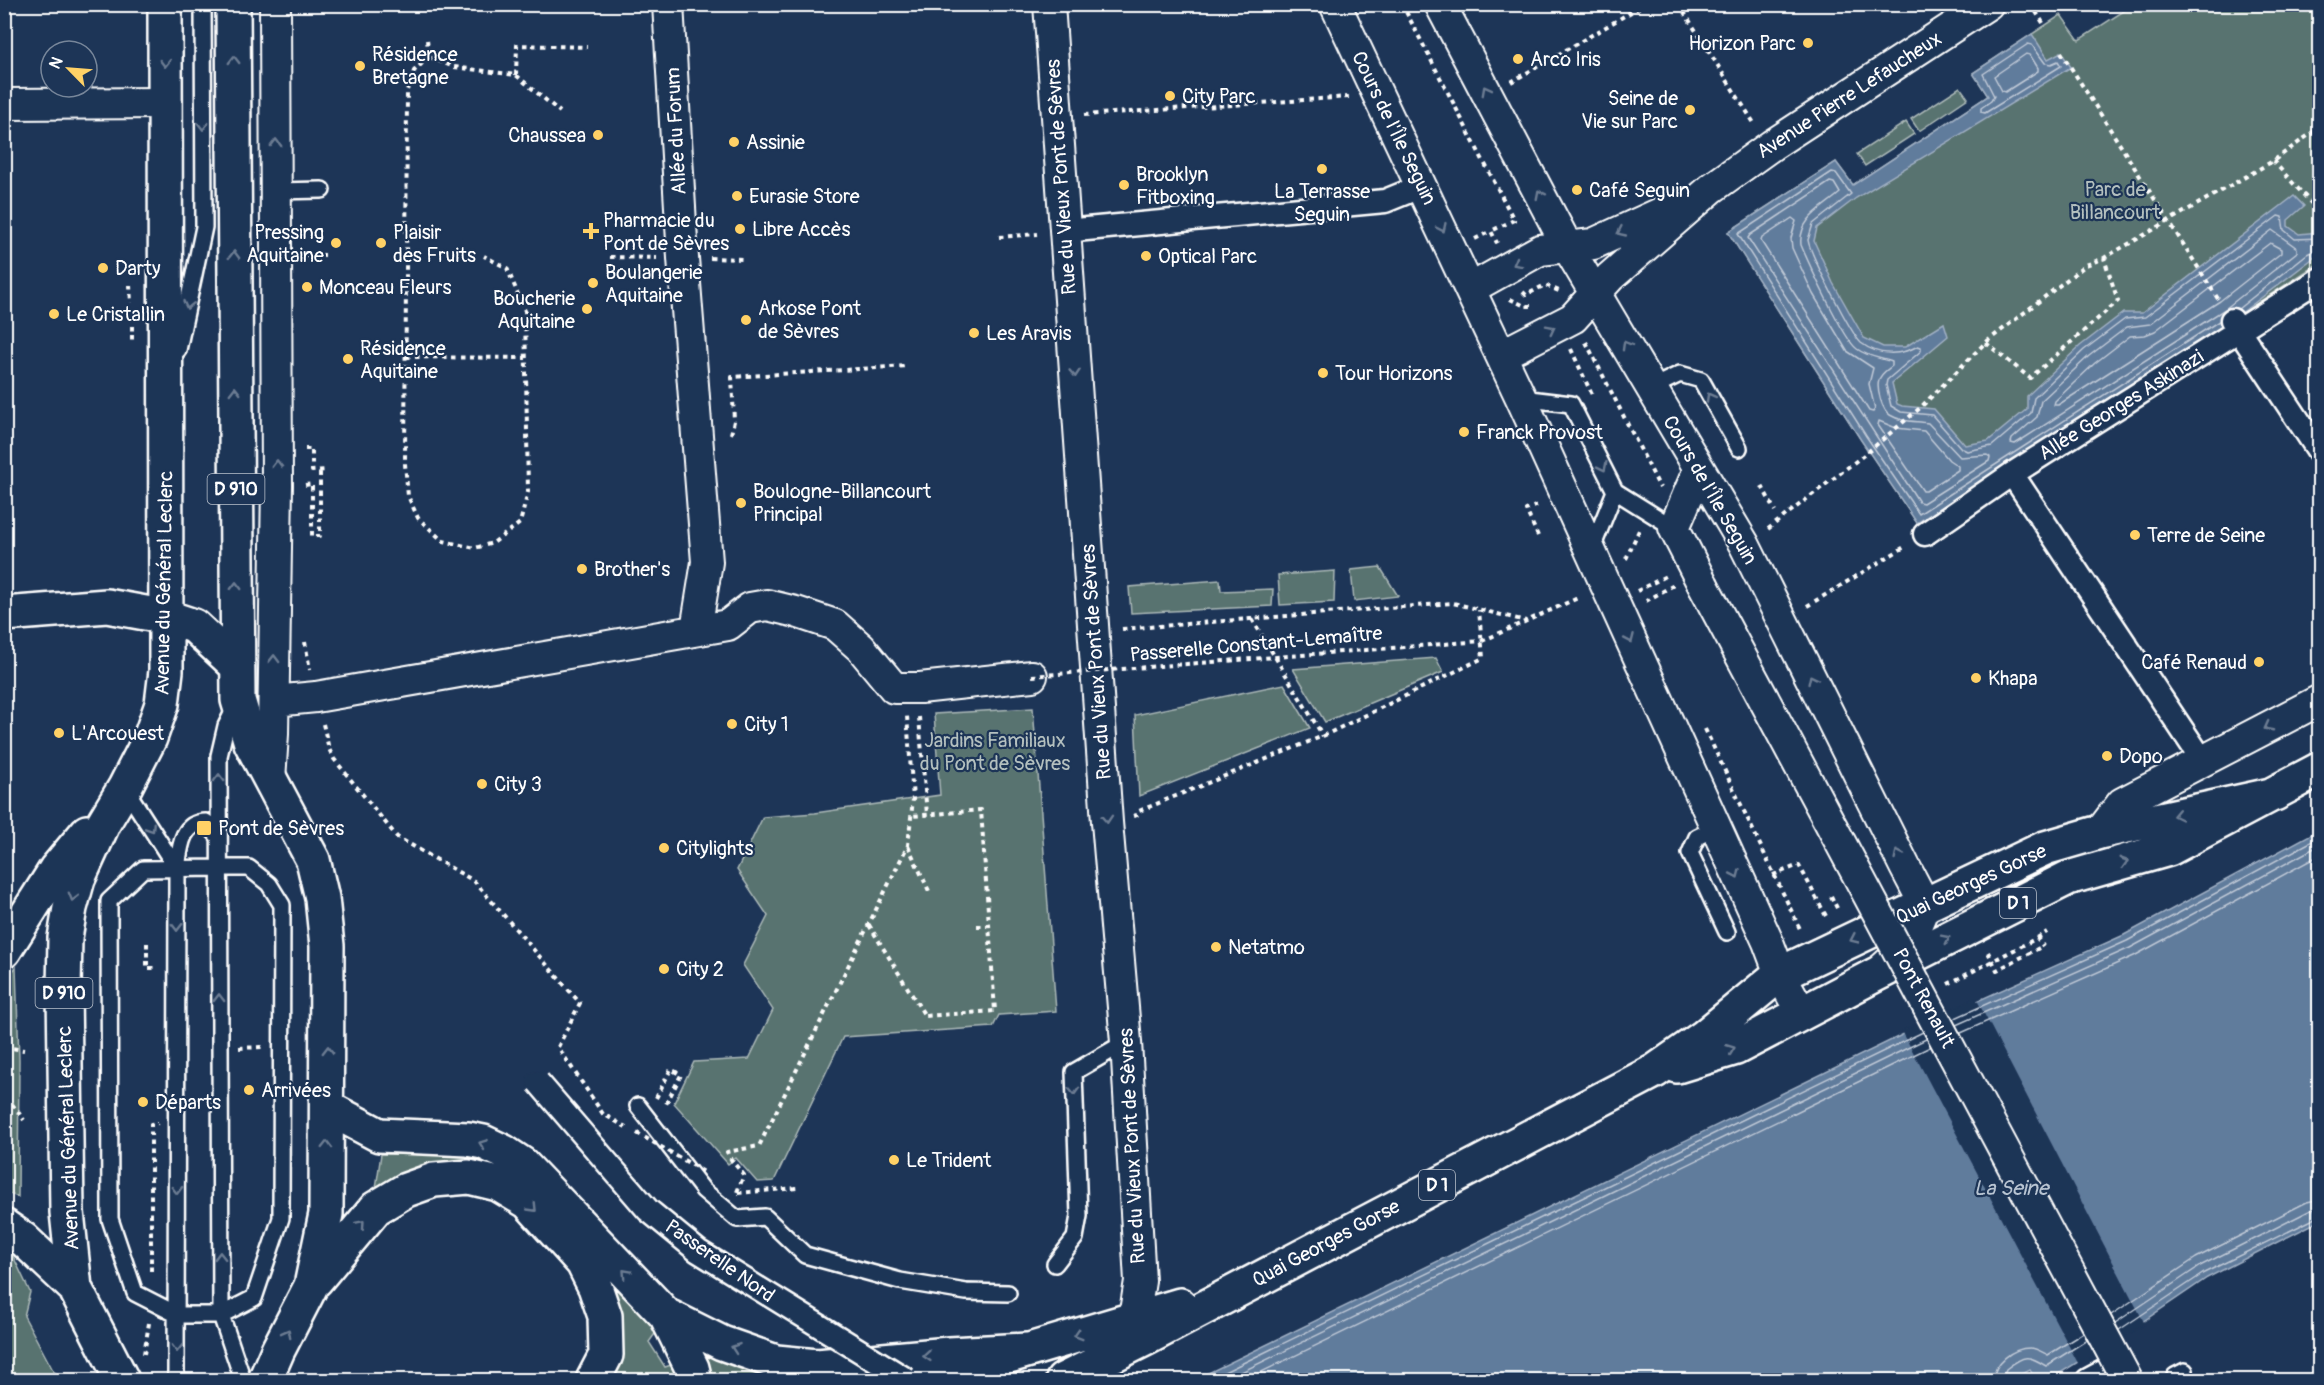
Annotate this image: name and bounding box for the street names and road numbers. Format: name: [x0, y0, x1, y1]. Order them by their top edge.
street label: Avenue Pierre Lefaucheux: [1752, 26, 1946, 164]
street label: Cours de l'Île Seguin: [1346, 47, 1442, 209]
street label: Rue du Vieux Pont de Sèvres: [1040, 58, 1082, 296]
street label: Allée du Forum: [660, 67, 692, 195]
street label: Allée Georges Askinazi: [2034, 344, 2208, 466]
street label: Cours de l'Île Seguin: [1657, 411, 1763, 569]
street label: Avenue du Général Leclerc: [150, 470, 178, 696]
road number: D 910: [208, 474, 264, 504]
street label: Rue du Vieux Pont de Sèvres: [1075, 543, 1117, 781]
street label: Passerelle Constant-Lemaître: [1129, 620, 1383, 667]
street label: Quai Georges Gorse: [1892, 838, 2051, 930]
road number: D 1: [2000, 888, 2036, 918]
street label: Pont Renault: [1887, 944, 1961, 1053]
road number: D 910: [36, 978, 92, 1008]
street label: Avenue du Général Leclerc: [52, 1025, 84, 1251]
street label: Rue du Vieux Pont de Sèvres: [1113, 1027, 1151, 1264]
road number: D 1: [1419, 1170, 1455, 1200]
street label: Quai Georges Gorse: [1248, 1193, 1404, 1292]
street label: Passerelle Nord: [660, 1214, 780, 1308]

